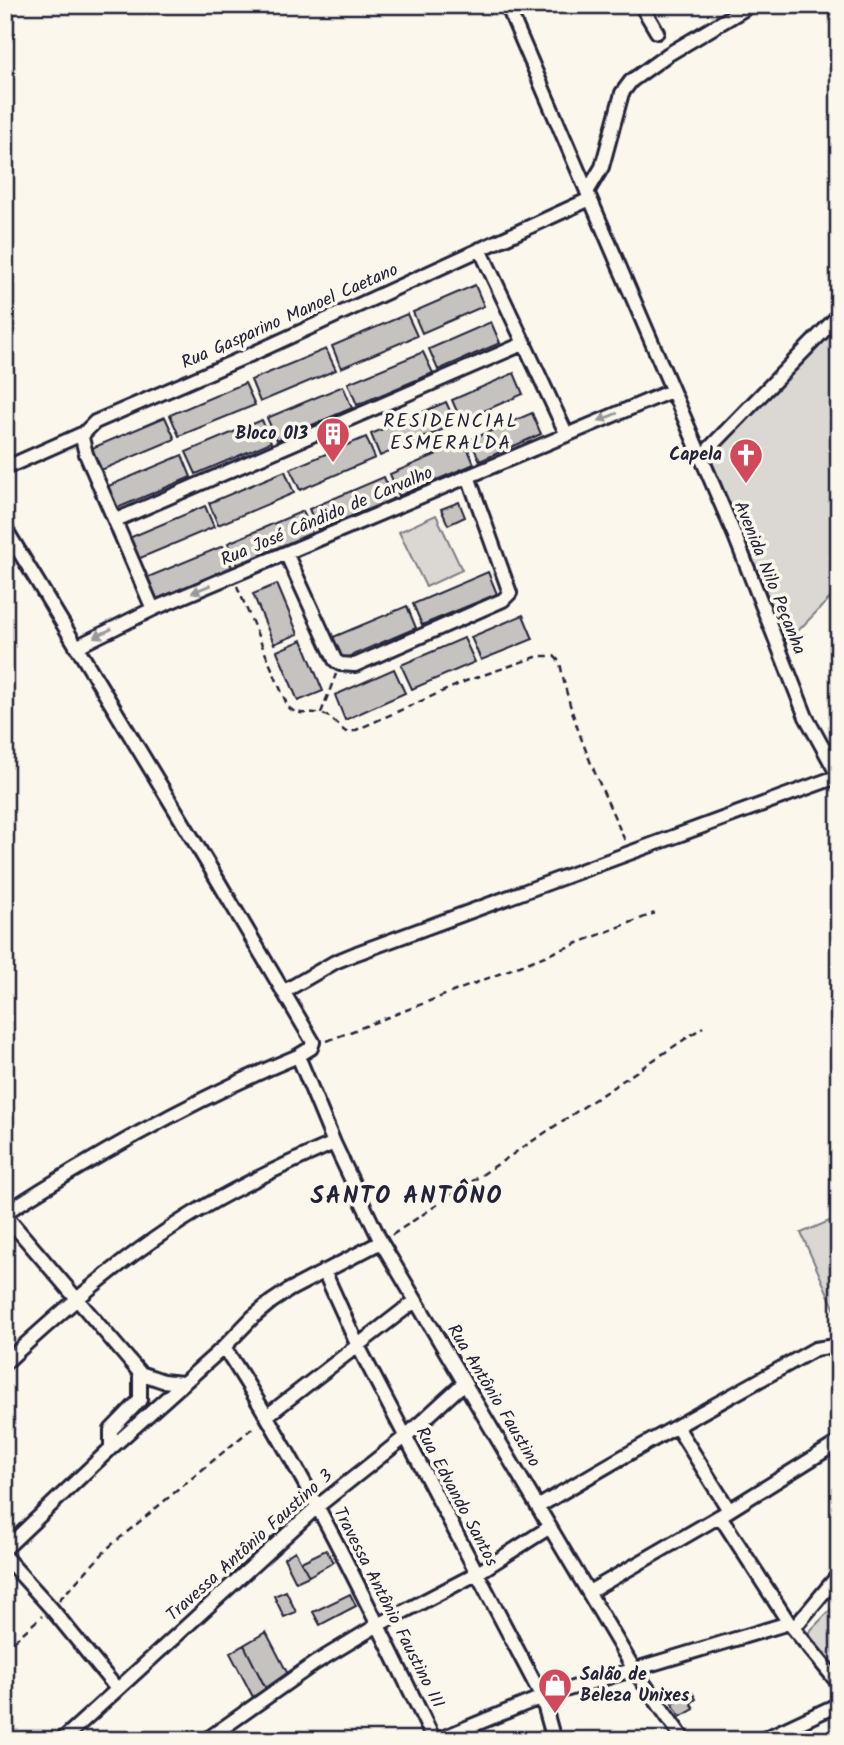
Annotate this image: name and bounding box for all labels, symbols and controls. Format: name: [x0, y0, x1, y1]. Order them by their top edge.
street label: Rua Gasparino Manoel Caetano: [177, 256, 403, 378]
district label: RESIDENCIAL ESMERALDA: [383, 407, 519, 459]
one-way arrow: [598, 411, 618, 423]
building icon: Bloco 013: [314, 415, 352, 464]
place label: Bloco 013: [235, 420, 308, 449]
church icon: Capela: [727, 436, 765, 485]
place label: Capela: [669, 441, 722, 470]
street label: Rua José Cândido de Carvalho: [216, 459, 438, 575]
street label: Avenida Nilo Peçanha: [725, 497, 813, 659]
one-way arrow: [190, 584, 211, 595]
one-way arrow: [93, 628, 113, 639]
district label: SANTO ANTÔNO: [311, 1177, 503, 1216]
street label: Rua Antônio Faustino: [439, 1319, 547, 1473]
street label: Rua Edvando Santos: [407, 1422, 505, 1572]
street label: Travessa Antônio Faustino 3: [160, 1463, 340, 1629]
street label: Travessa Antônio Faustino III: [325, 1502, 451, 1714]
place label: Salão de Beleza Unixes: [580, 1661, 690, 1711]
shop icon: Salão de Beleza Unixes: [536, 1666, 574, 1715]

